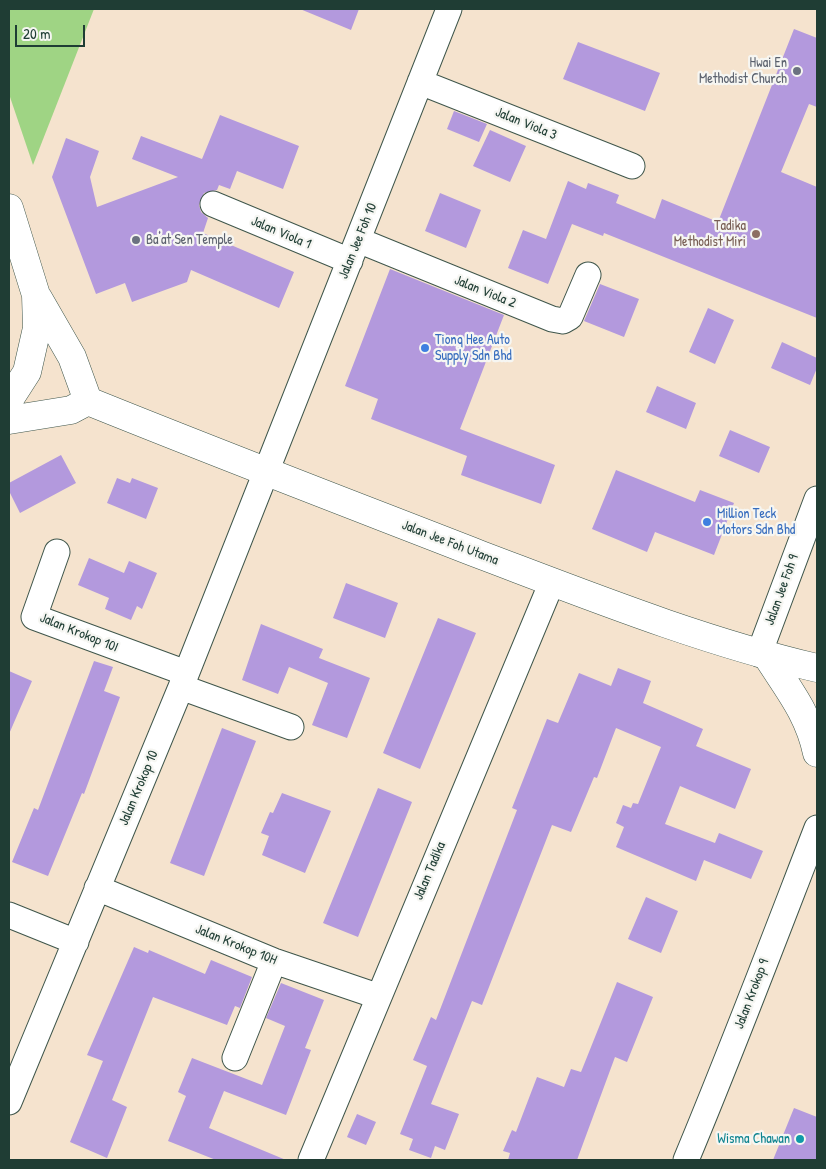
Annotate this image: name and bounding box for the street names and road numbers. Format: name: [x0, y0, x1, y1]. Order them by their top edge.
street label: Jalan Viola 3: [493, 104, 559, 144]
street label: Jalan Jee Foh 10: [335, 201, 381, 281]
street label: Jalan Viola 1: [248, 213, 314, 253]
street label: Jalan Viola 2: [452, 272, 518, 312]
street label: Jalan Jee Foh Utama: [399, 517, 501, 569]
street label: Jalan Jee Foh 9: [761, 552, 803, 628]
street label: Jalan Krokop 10I: [37, 610, 121, 656]
street label: Jalan Krokop 10: [116, 748, 162, 828]
street label: Jalan Tadika: [410, 839, 450, 903]
street label: Jalan Krokop 10H: [193, 921, 279, 969]
street label: Jalan Krokop 9: [731, 957, 773, 1031]

